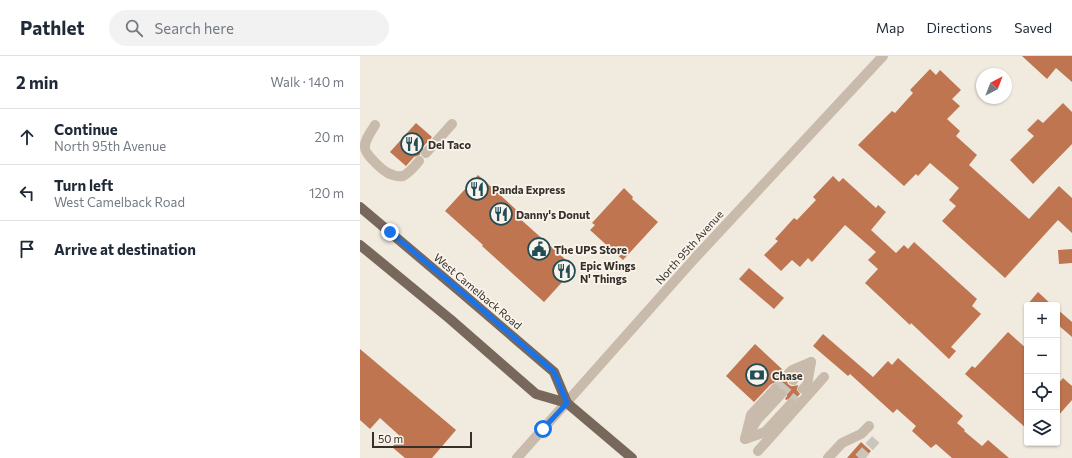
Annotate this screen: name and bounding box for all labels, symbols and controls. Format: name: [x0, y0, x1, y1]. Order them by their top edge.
search box: [109, 10, 389, 46]
text: Pathlet: [20, 16, 85, 39]
icon: search: [123, 17, 145, 39]
text: Search here: [155, 19, 234, 37]
text: Map: [876, 19, 905, 36]
text: Directions: [927, 19, 992, 36]
text: Saved: [1014, 19, 1052, 36]
north arrow: [976, 68, 1012, 104]
text: 2 min: [16, 72, 58, 93]
text: Walk · 140 m: [271, 74, 344, 90]
text: Continue: [54, 120, 118, 138]
icon: ahead: [16, 126, 38, 148]
text: 20 m: [315, 129, 344, 145]
restaurant icon: Del Taco: [399, 131, 425, 157]
text: North 95th Avenue: [54, 138, 166, 154]
place label: Del Taco: [428, 138, 471, 151]
text: Turn left: [54, 176, 113, 194]
restaurant icon: Panda Express: [464, 176, 490, 202]
icon: left: [16, 182, 38, 204]
place label: Panda Express: [492, 183, 565, 196]
text: 120 m: [309, 185, 344, 201]
text: West Camelback Road: [54, 194, 185, 210]
restaurant icon: Danny's Donut: [488, 201, 514, 227]
street label: North 95th Avenue: [652, 207, 726, 287]
place label: Danny's Donut: [516, 208, 590, 221]
route end: [381, 223, 399, 241]
public building icon: The UPS Store: [526, 236, 552, 262]
icon: arrive: [16, 238, 38, 260]
text: Arrive at destination: [54, 240, 196, 258]
place label: The UPS Store: [554, 243, 627, 256]
street label: West Camelback Road: [431, 250, 525, 332]
restaurant icon: Epic Wings N' Things: [551, 258, 577, 284]
place label: Epic Wings N' Things: [580, 259, 636, 285]
map controls: [1024, 302, 1060, 446]
button: +: [1024, 302, 1060, 338]
button: −: [1024, 338, 1060, 374]
bank icon: Chase: [744, 362, 770, 388]
place label: Chase: [772, 369, 803, 382]
button: locate: [1024, 374, 1060, 410]
button: layers: [1024, 410, 1060, 446]
route start: [534, 420, 552, 438]
scale bar: [372, 430, 472, 449]
text: 50 m: [378, 432, 403, 445]

